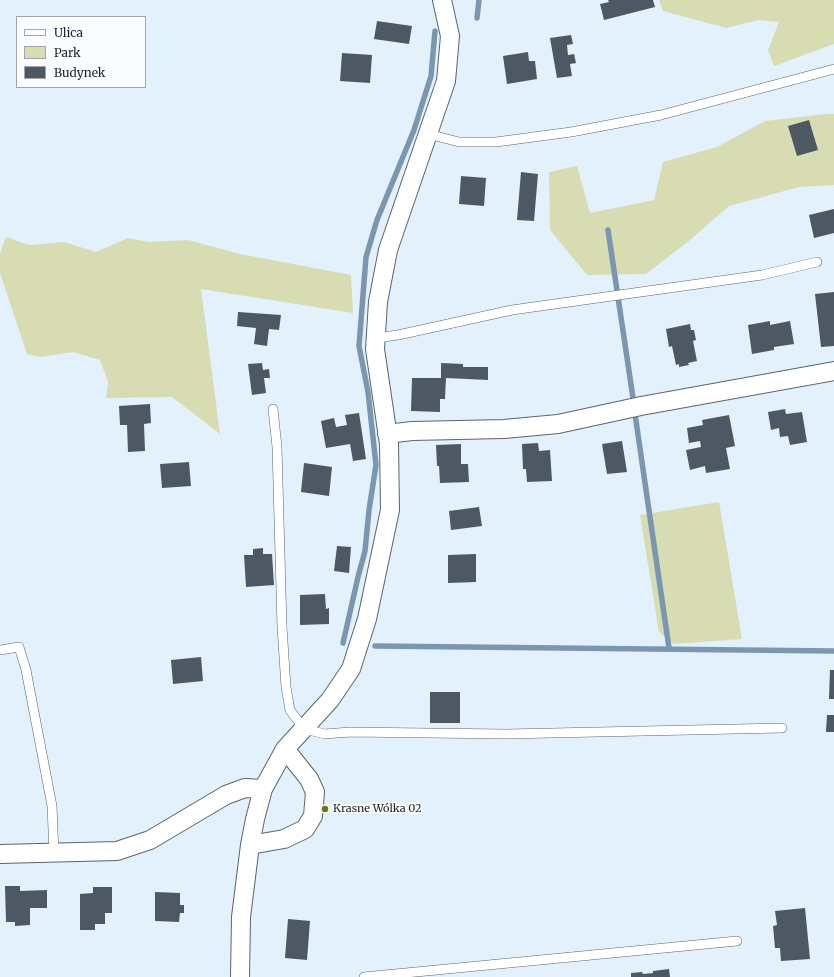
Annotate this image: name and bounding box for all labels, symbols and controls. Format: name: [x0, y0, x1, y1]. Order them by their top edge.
legend: [16, 16, 146, 88]
text: Ulica: [54, 25, 83, 40]
text: Park: [54, 45, 81, 60]
text: Budynek: [54, 65, 105, 80]
place label: Krasne Wólka 02: [333, 802, 422, 816]
marker: Krasne Wólka 02: [320, 804, 330, 814]

